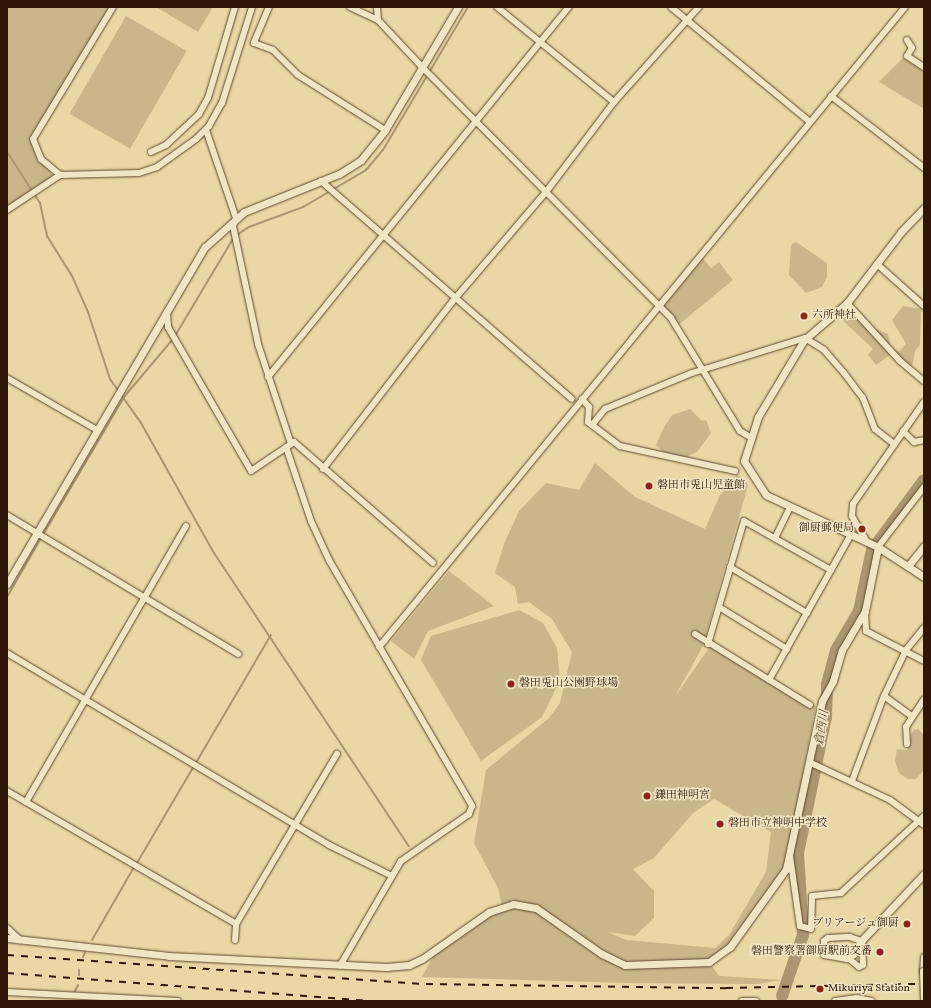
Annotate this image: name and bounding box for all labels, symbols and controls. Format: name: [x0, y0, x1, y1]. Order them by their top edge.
place label: 六所神社: [812, 309, 856, 323]
marker: 六所神社: [799, 311, 809, 321]
place label: 磐田市兎山児童館: [657, 479, 745, 493]
marker: 磐田市兎山児童館: [644, 481, 654, 491]
place label: 御厨郵便局: [799, 522, 854, 536]
marker: 御厨郵便局: [857, 524, 867, 534]
place label: 磐田兎山公園野球場: [519, 677, 618, 691]
marker: 磐田兎山公園野球場: [506, 679, 516, 689]
water label: 倉西川: [813, 709, 833, 747]
place label: 鎌田神明宮: [655, 789, 710, 803]
marker: 鎌田神明宮: [642, 791, 652, 801]
place label: 磐田市立神明中学校: [728, 817, 827, 831]
marker: 磐田市立神明中学校: [715, 819, 725, 829]
place label: ブリアージュ御厨: [811, 917, 899, 931]
marker: ブリアージュ御厨: [902, 919, 912, 929]
place label: 磐田警察署御厨駅前交番: [751, 945, 872, 959]
marker: 磐田警察署御厨駅前交番: [875, 947, 885, 957]
place label: Mikuriya Station: [828, 982, 910, 996]
marker: Mikuriya Station: [815, 984, 825, 994]

